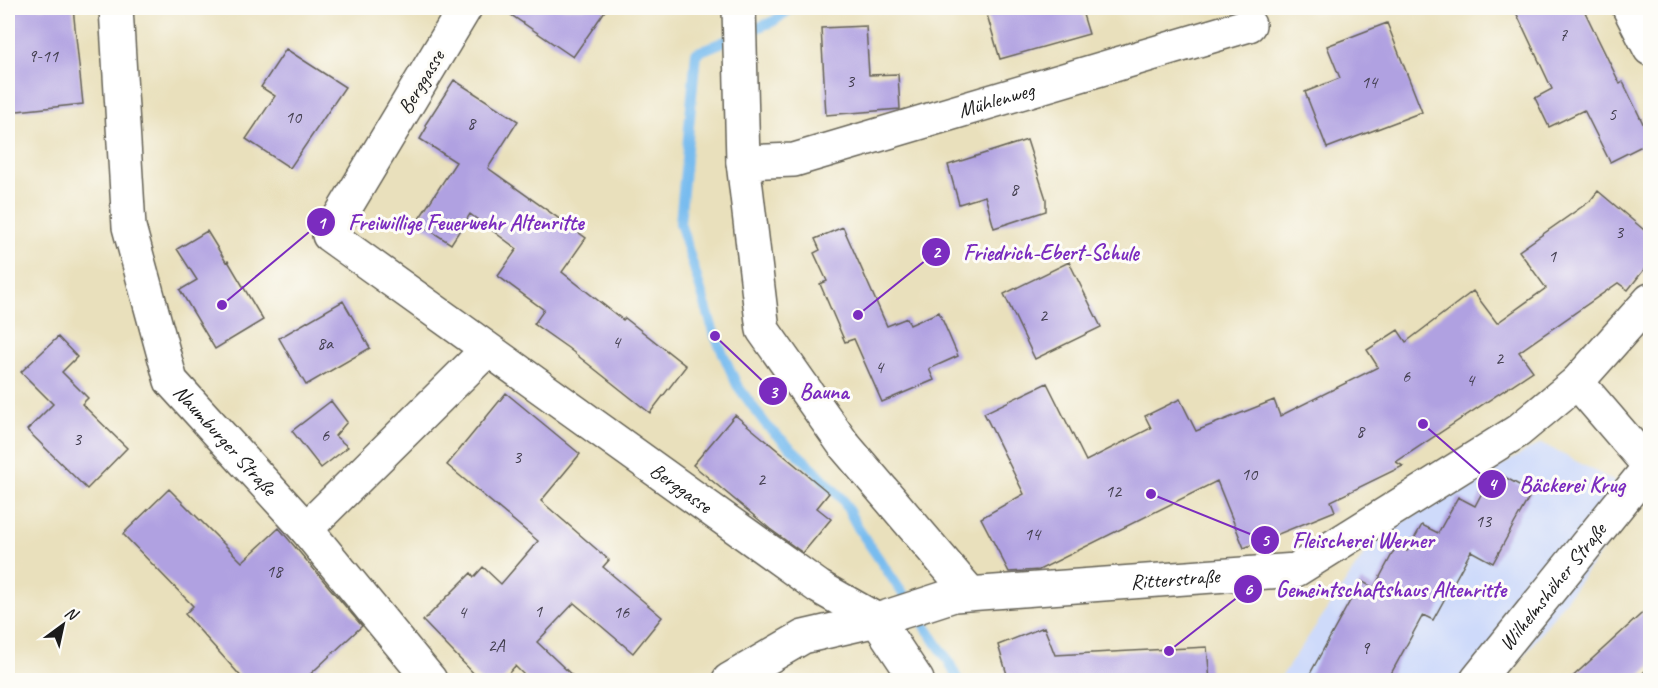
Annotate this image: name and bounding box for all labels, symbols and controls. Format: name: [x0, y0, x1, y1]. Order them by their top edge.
house number: 7: [1559, 24, 1568, 46]
street label: Berggasse: [392, 44, 451, 119]
house number: 9-11: [28, 45, 59, 67]
house number: 3: [846, 70, 856, 92]
house number: 14: [1361, 71, 1379, 93]
street label: Mühlenweg: [955, 76, 1038, 124]
house number: 5: [1608, 103, 1617, 125]
house number: 10: [285, 106, 303, 128]
house number: 8: [467, 112, 477, 134]
house number: 8: [1010, 178, 1020, 200]
callout: Freiwillige Feuerwehr Altenritte: [306, 202, 595, 242]
text: Freiwillige Feuerwehr Altenritte: [348, 209, 585, 237]
text: 1: [317, 212, 327, 234]
house number: 3: [1615, 221, 1625, 243]
callout: Friedrich-Ebert-Schule: [921, 232, 1151, 272]
text: Friedrich-Ebert-Schule: [963, 239, 1140, 267]
text: 2: [932, 241, 942, 263]
house number: 1: [1548, 245, 1557, 267]
house number: 2: [1039, 304, 1049, 326]
house number: 4: [612, 331, 622, 353]
house number: 8a: [317, 332, 334, 354]
house number: 2: [1495, 347, 1505, 369]
house number: 4: [875, 356, 885, 378]
house number: 6: [1402, 365, 1411, 387]
house number: 4: [1466, 369, 1476, 391]
callout: Bauna: [758, 371, 861, 411]
text: Bauna: [800, 378, 850, 406]
street label: Naumburger Straße: [168, 379, 284, 503]
text: 3: [769, 381, 779, 403]
house number: 8: [1356, 420, 1366, 442]
house number: 6: [321, 424, 330, 446]
house number: 3: [73, 428, 83, 450]
house number: 3: [513, 446, 523, 468]
street label: Berggasse: [645, 457, 718, 519]
house number: 10: [1241, 463, 1259, 485]
callout: Bäckerei Krug: [1477, 464, 1636, 504]
house number: 2: [757, 468, 767, 490]
text: Bäckerei Krug: [1520, 471, 1626, 499]
text: 4: [1488, 473, 1498, 495]
house number: 12: [1105, 480, 1123, 502]
house number: 13: [1475, 510, 1493, 532]
street label: Wilhelmshöher Straße: [1493, 516, 1613, 656]
callout: Fleischerei Werner: [1250, 520, 1446, 560]
house number: 14: [1024, 523, 1042, 545]
text: Fleischerei Werner: [1292, 527, 1436, 555]
text: 5: [1261, 529, 1271, 551]
house number: 18: [266, 560, 284, 582]
street label: Ritterstraße: [1130, 562, 1222, 595]
callout: Gemeintschaftshaus Altenritte: [1233, 569, 1518, 609]
text: Gemeintschaftshaus Altenritte: [1276, 576, 1508, 604]
text: 6: [1244, 578, 1254, 600]
north arrow: [33, 595, 93, 655]
house number: 1: [534, 600, 543, 622]
house number: 4: [458, 601, 468, 623]
house number: 16: [613, 601, 630, 623]
text: N: [61, 602, 83, 626]
house number: 2A: [487, 634, 506, 656]
house number: 9: [1361, 637, 1371, 659]

